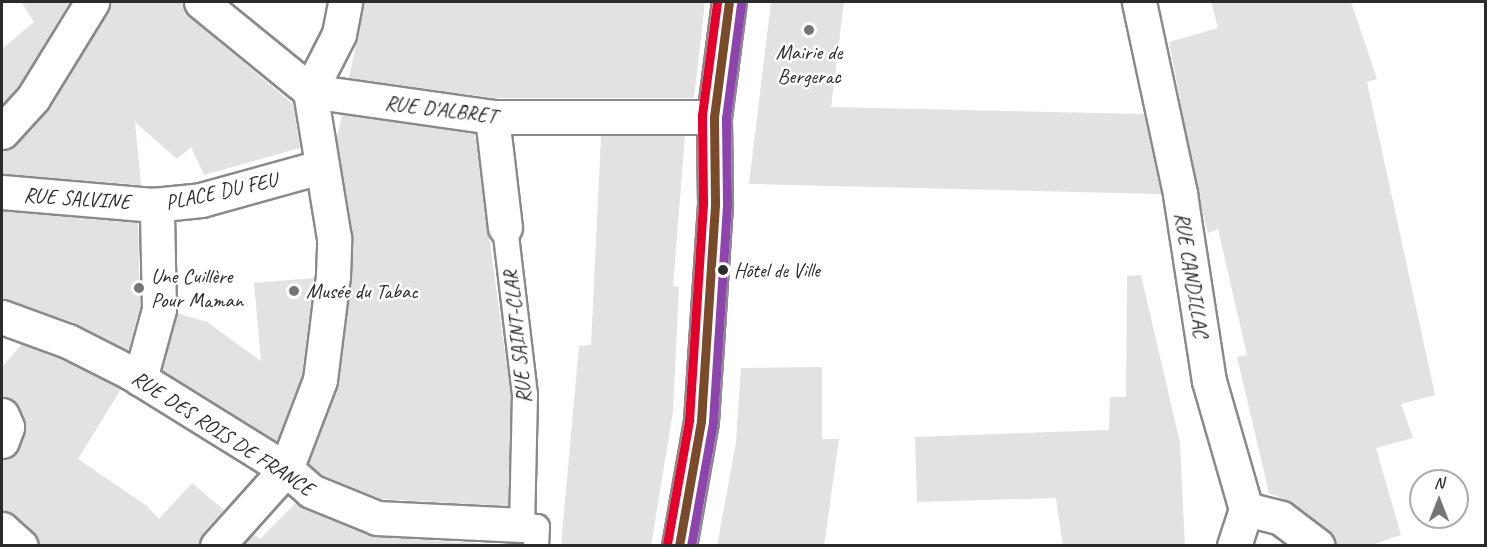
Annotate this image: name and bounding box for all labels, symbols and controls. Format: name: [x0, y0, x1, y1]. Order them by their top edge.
marker: Mairie de Bergerac: [802, 23, 816, 37]
place label: Mairie de Bergerac: [776, 39, 842, 89]
street label: RUE D'ALBRET: [384, 90, 498, 128]
street label: PLACE DU FEU: [163, 167, 279, 215]
street label: RUE SALVINE: [22, 182, 132, 214]
street label: RUE CANDILLAC: [1170, 210, 1214, 340]
place label: Hôtel de Ville: [734, 258, 820, 282]
place label: Une Cuillère Pour Maman: [151, 263, 242, 313]
marker: Hôtel de Ville: [717, 264, 729, 276]
street label: RUE SAINT-CLAR: [497, 269, 537, 405]
place label: Musée du Tabac: [306, 278, 417, 304]
marker: Une Cuillère Pour Maman: [132, 281, 146, 295]
marker: Musée du Tabac: [287, 284, 301, 298]
street label: RUE DES ROIS DE FRANCE: [127, 365, 319, 501]
north arrow: [1409, 469, 1469, 529]
text: N: [1434, 473, 1444, 493]

